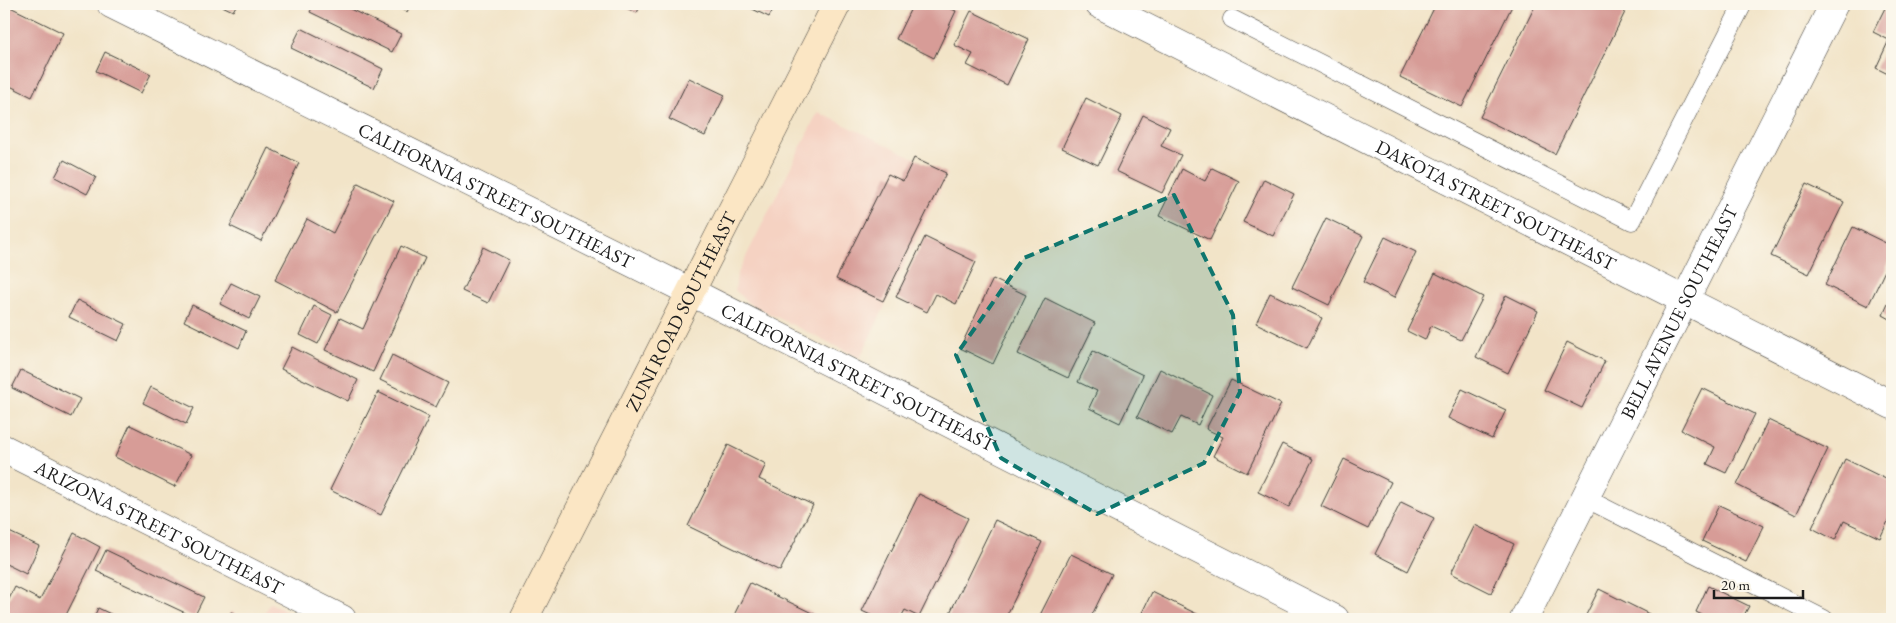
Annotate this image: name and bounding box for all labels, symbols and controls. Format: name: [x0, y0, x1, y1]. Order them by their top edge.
street label: CALIFORNIA STREET SOUTHEAST: [354, 116, 638, 274]
street label: DAKOTA STREET SOUTHEAST: [1372, 134, 1621, 276]
street label: BELL AVENUE SOUTHEAST: [1614, 200, 1743, 423]
street label: ZUNI ROAD SOUTHEAST: [619, 207, 742, 415]
street label: CALIFORNIA STREET SOUTHEAST: [717, 297, 1000, 457]
street label: ARIZONA STREET SOUTHEAST: [30, 454, 288, 600]
scale bar: [1714, 568, 1802, 600]
text: 20 m: [1721, 575, 1750, 594]

